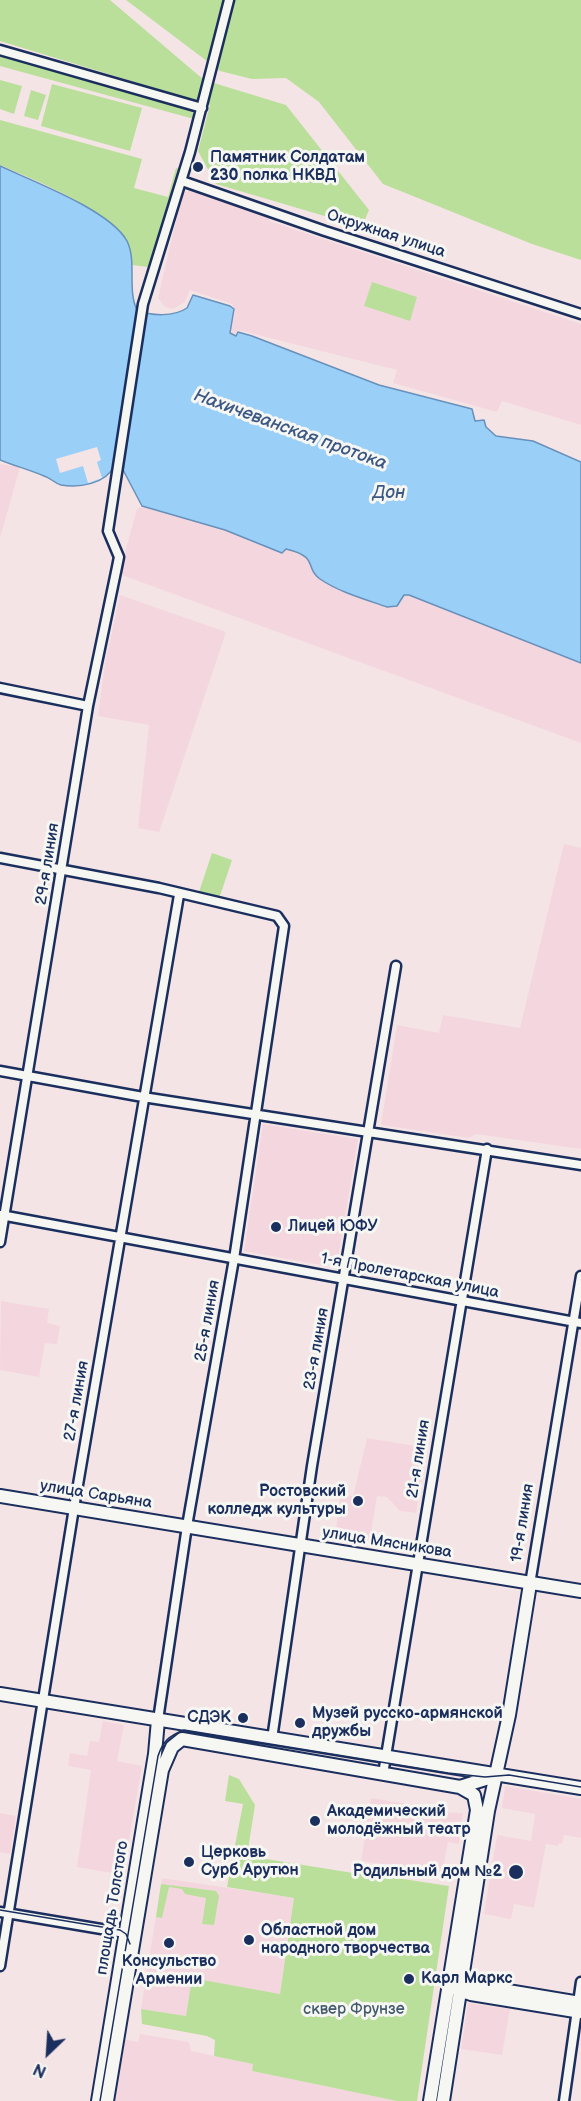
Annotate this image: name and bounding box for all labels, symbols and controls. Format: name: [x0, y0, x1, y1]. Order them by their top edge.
place label: Памятник Солдатам 230 полка НКВД: [210, 148, 365, 186]
marker: Памятник Солдатам 230 полка НКВД: [191, 160, 205, 174]
street label: Окружная улица: [324, 206, 448, 262]
water label: Нахичеванская протока: [191, 385, 389, 475]
water label: Дон: [373, 482, 405, 504]
street label: 29-я линия: [32, 822, 64, 906]
place label: Лицей ЮФУ: [288, 1217, 378, 1237]
marker: Лицей ЮФУ: [269, 1220, 283, 1234]
street label: 1-я Пролетарская улица: [319, 1249, 501, 1303]
street label: 25-я линия: [191, 1279, 225, 1363]
street label: 23-я линия: [300, 1307, 334, 1391]
street label: 27-я линия: [60, 1359, 94, 1443]
street label: 21-я линия: [403, 1418, 435, 1500]
street label: улица Сарьяна: [39, 1477, 153, 1513]
place label: Ростовский колледж культуры: [207, 1482, 346, 1520]
street label: 19-я линия: [507, 1482, 539, 1564]
marker: Ростовский колледж культуры: [351, 1494, 365, 1508]
street label: улица Мясникова: [321, 1523, 453, 1563]
place label: Музей русско-армянской дружбы: [312, 1704, 503, 1742]
place label: СДЭК: [187, 1708, 231, 1728]
marker: СДЭК: [236, 1711, 250, 1725]
marker: Музей русско-армянской дружбы: [293, 1716, 307, 1730]
place label: Академический молодёжный театр: [327, 1802, 471, 1840]
marker: Академический молодёжный театр: [308, 1814, 322, 1828]
street label: площадь Толстого: [93, 1840, 133, 1976]
place label: Церковь Сурб Арутюн: [201, 1843, 299, 1881]
marker: Церковь Сурб Арутюн: [182, 1855, 196, 1869]
place label: Родильный дом №2: [353, 1862, 502, 1882]
marker: Родильный дом №2: [507, 1863, 525, 1881]
place label: Областной дом народного творчества: [261, 1921, 430, 1959]
marker: Областной дом народного творчества: [242, 1933, 256, 1947]
marker: Консульство Армении: [162, 1936, 176, 1950]
place label: Консульство Армении: [122, 1952, 216, 1990]
place label: Карл Маркс: [421, 1969, 513, 1989]
marker: Карл Маркс: [402, 1972, 416, 1986]
park label: сквер Фрунзе: [303, 2000, 405, 2020]
north arrow: [18, 2023, 78, 2083]
text: N: [31, 2059, 50, 2081]

